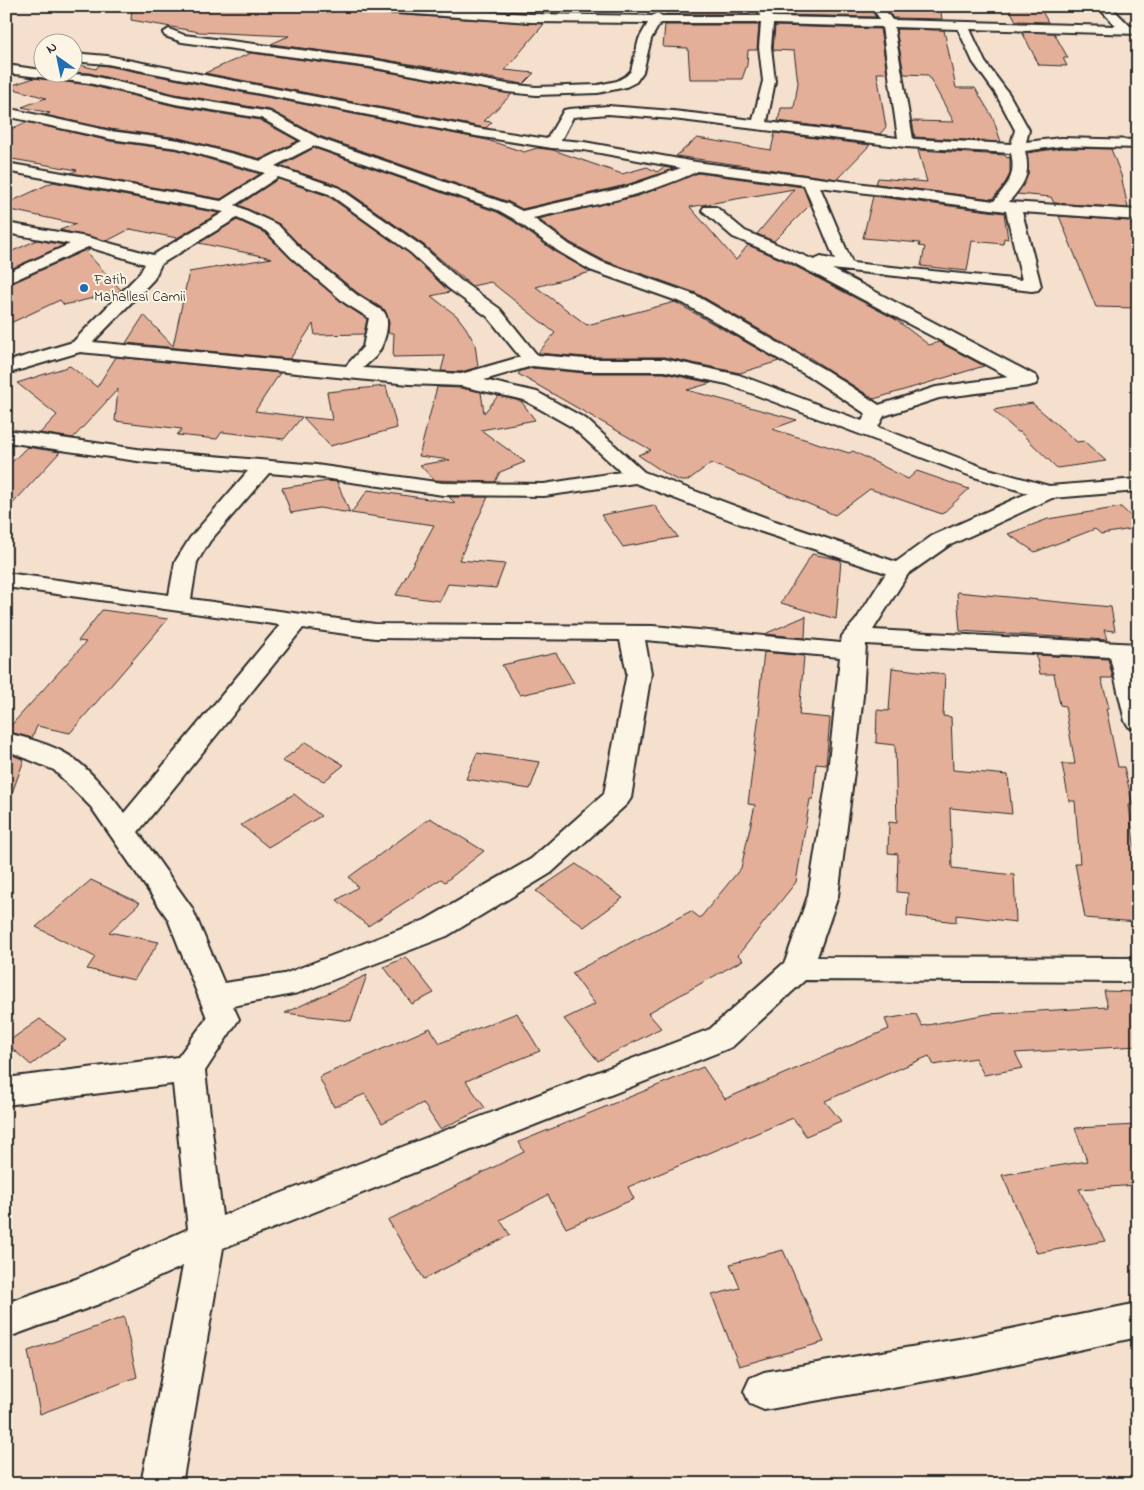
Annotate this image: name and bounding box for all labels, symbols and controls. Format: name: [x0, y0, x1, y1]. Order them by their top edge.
north arrow: [32, 32, 82, 82]
text: N: [42, 37, 61, 60]
place label: Fatih Mahallesi Camii: [93, 269, 186, 308]
marker: Fatih Mahallesi Camii: [78, 282, 90, 294]

